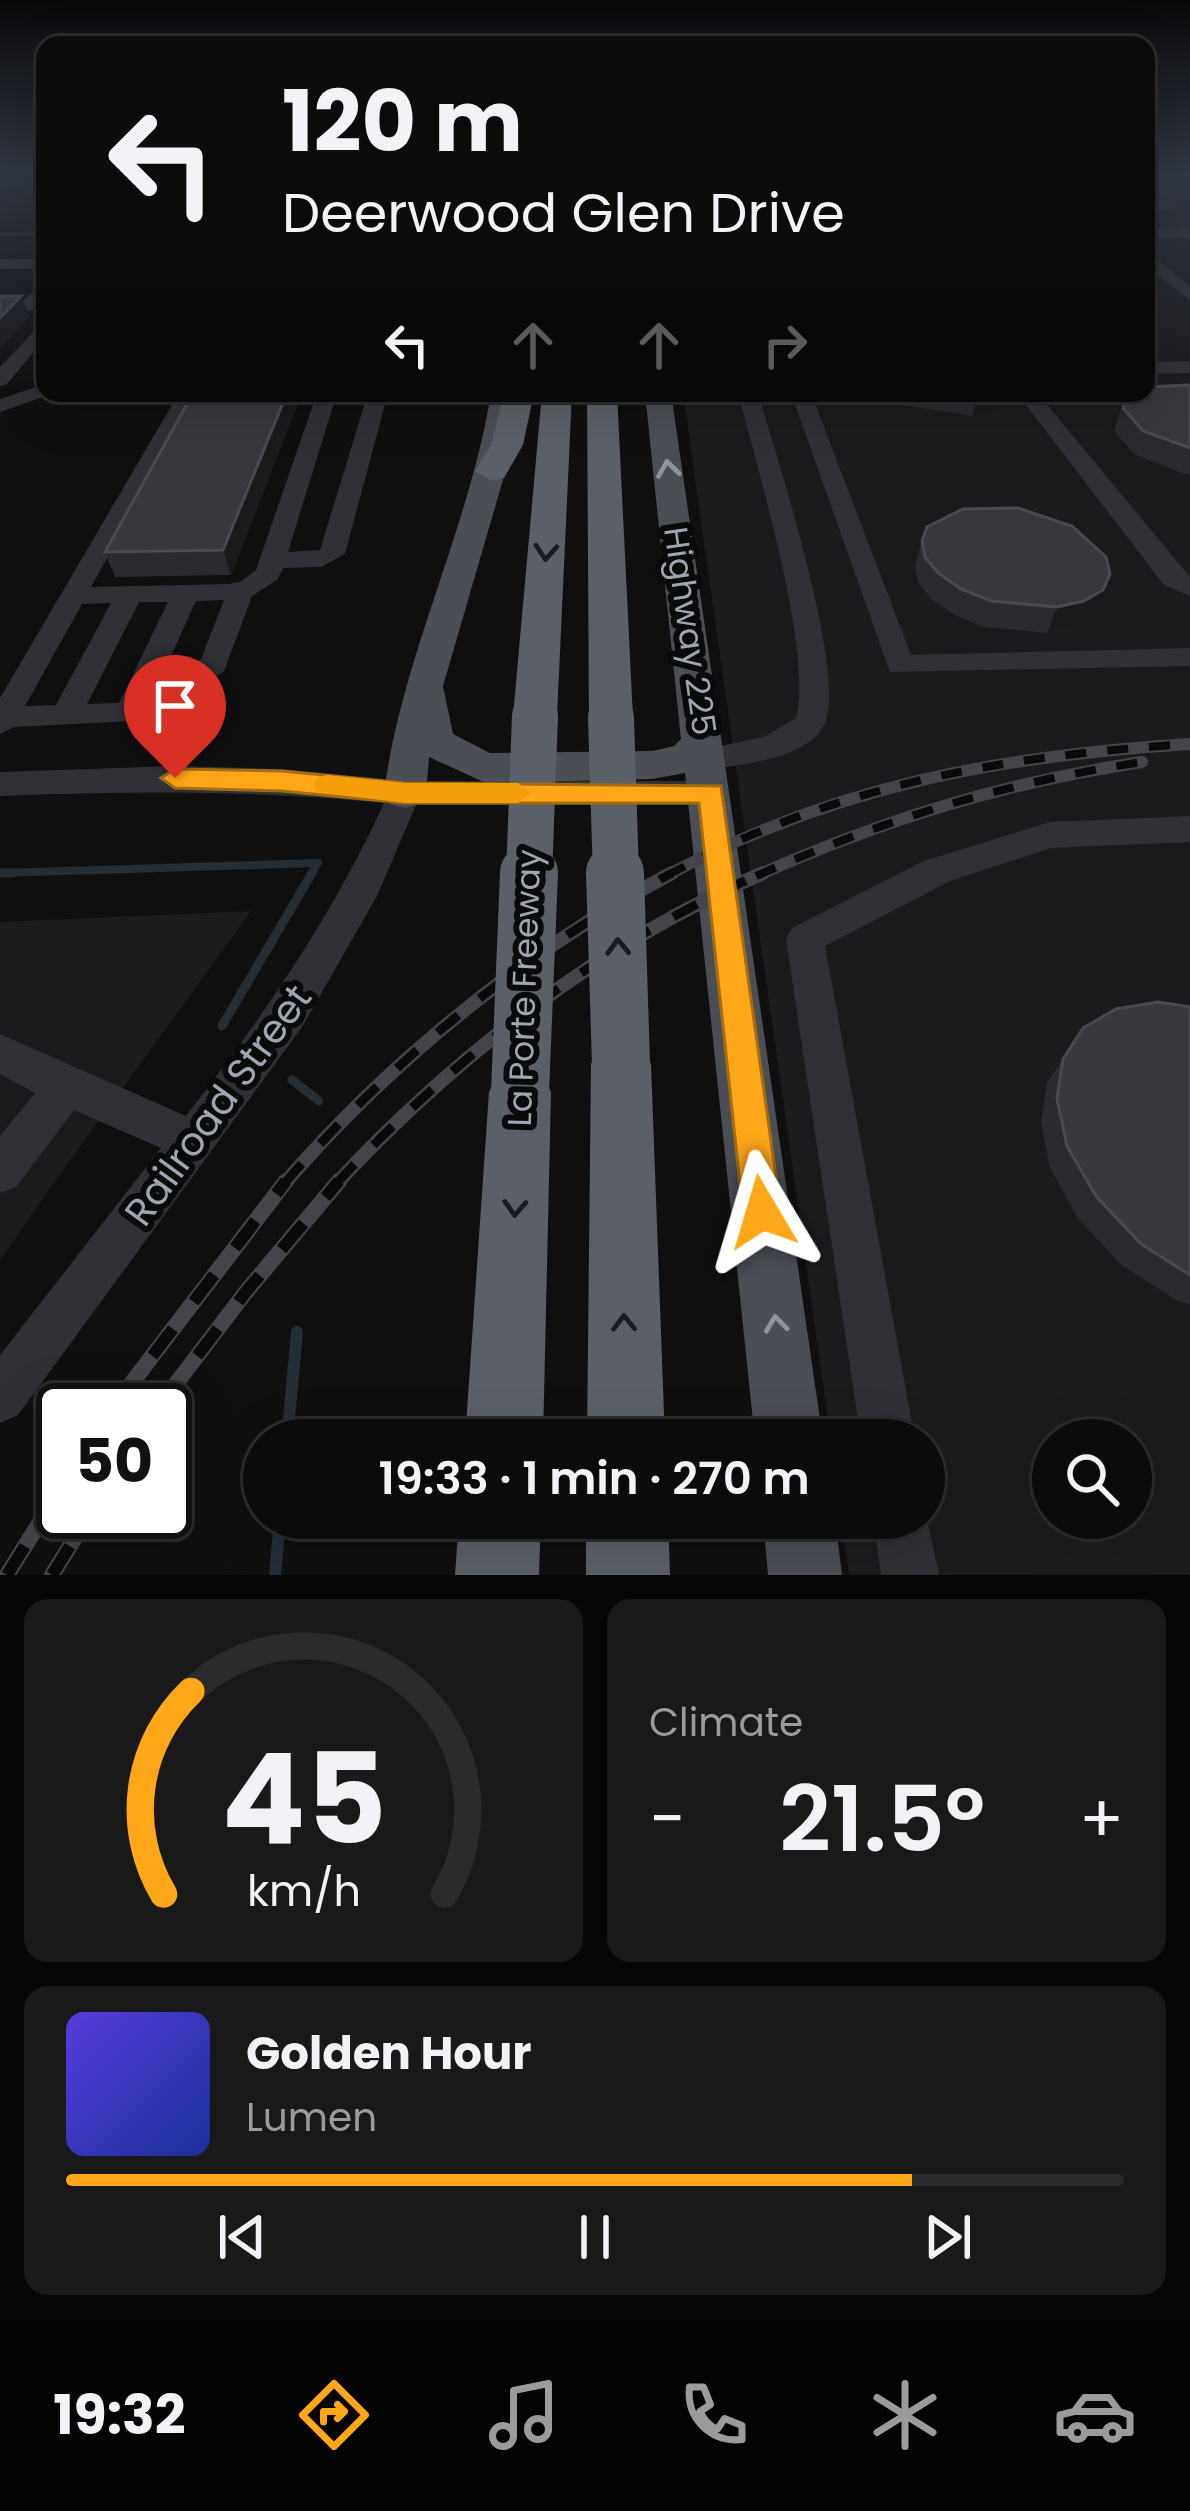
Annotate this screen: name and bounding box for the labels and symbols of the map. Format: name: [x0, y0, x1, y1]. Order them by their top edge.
one-way arrow: [656, 459, 682, 479]
street label: Highway 225: [652, 524, 728, 738]
one-way arrow: [534, 543, 560, 562]
pin: [124, 655, 226, 778]
street label: La Porte Freeway: [496, 848, 552, 1127]
one-way arrow: [605, 937, 631, 956]
street label: Railroad Street: [112, 973, 324, 1237]
position arrow: [699, 1149, 825, 1275]
one-way arrow: [502, 1199, 528, 1218]
one-way arrow: [612, 1313, 638, 1332]
one-way arrow: [763, 1314, 789, 1334]
speed limit sign: 50: [36, 1383, 192, 1539]

